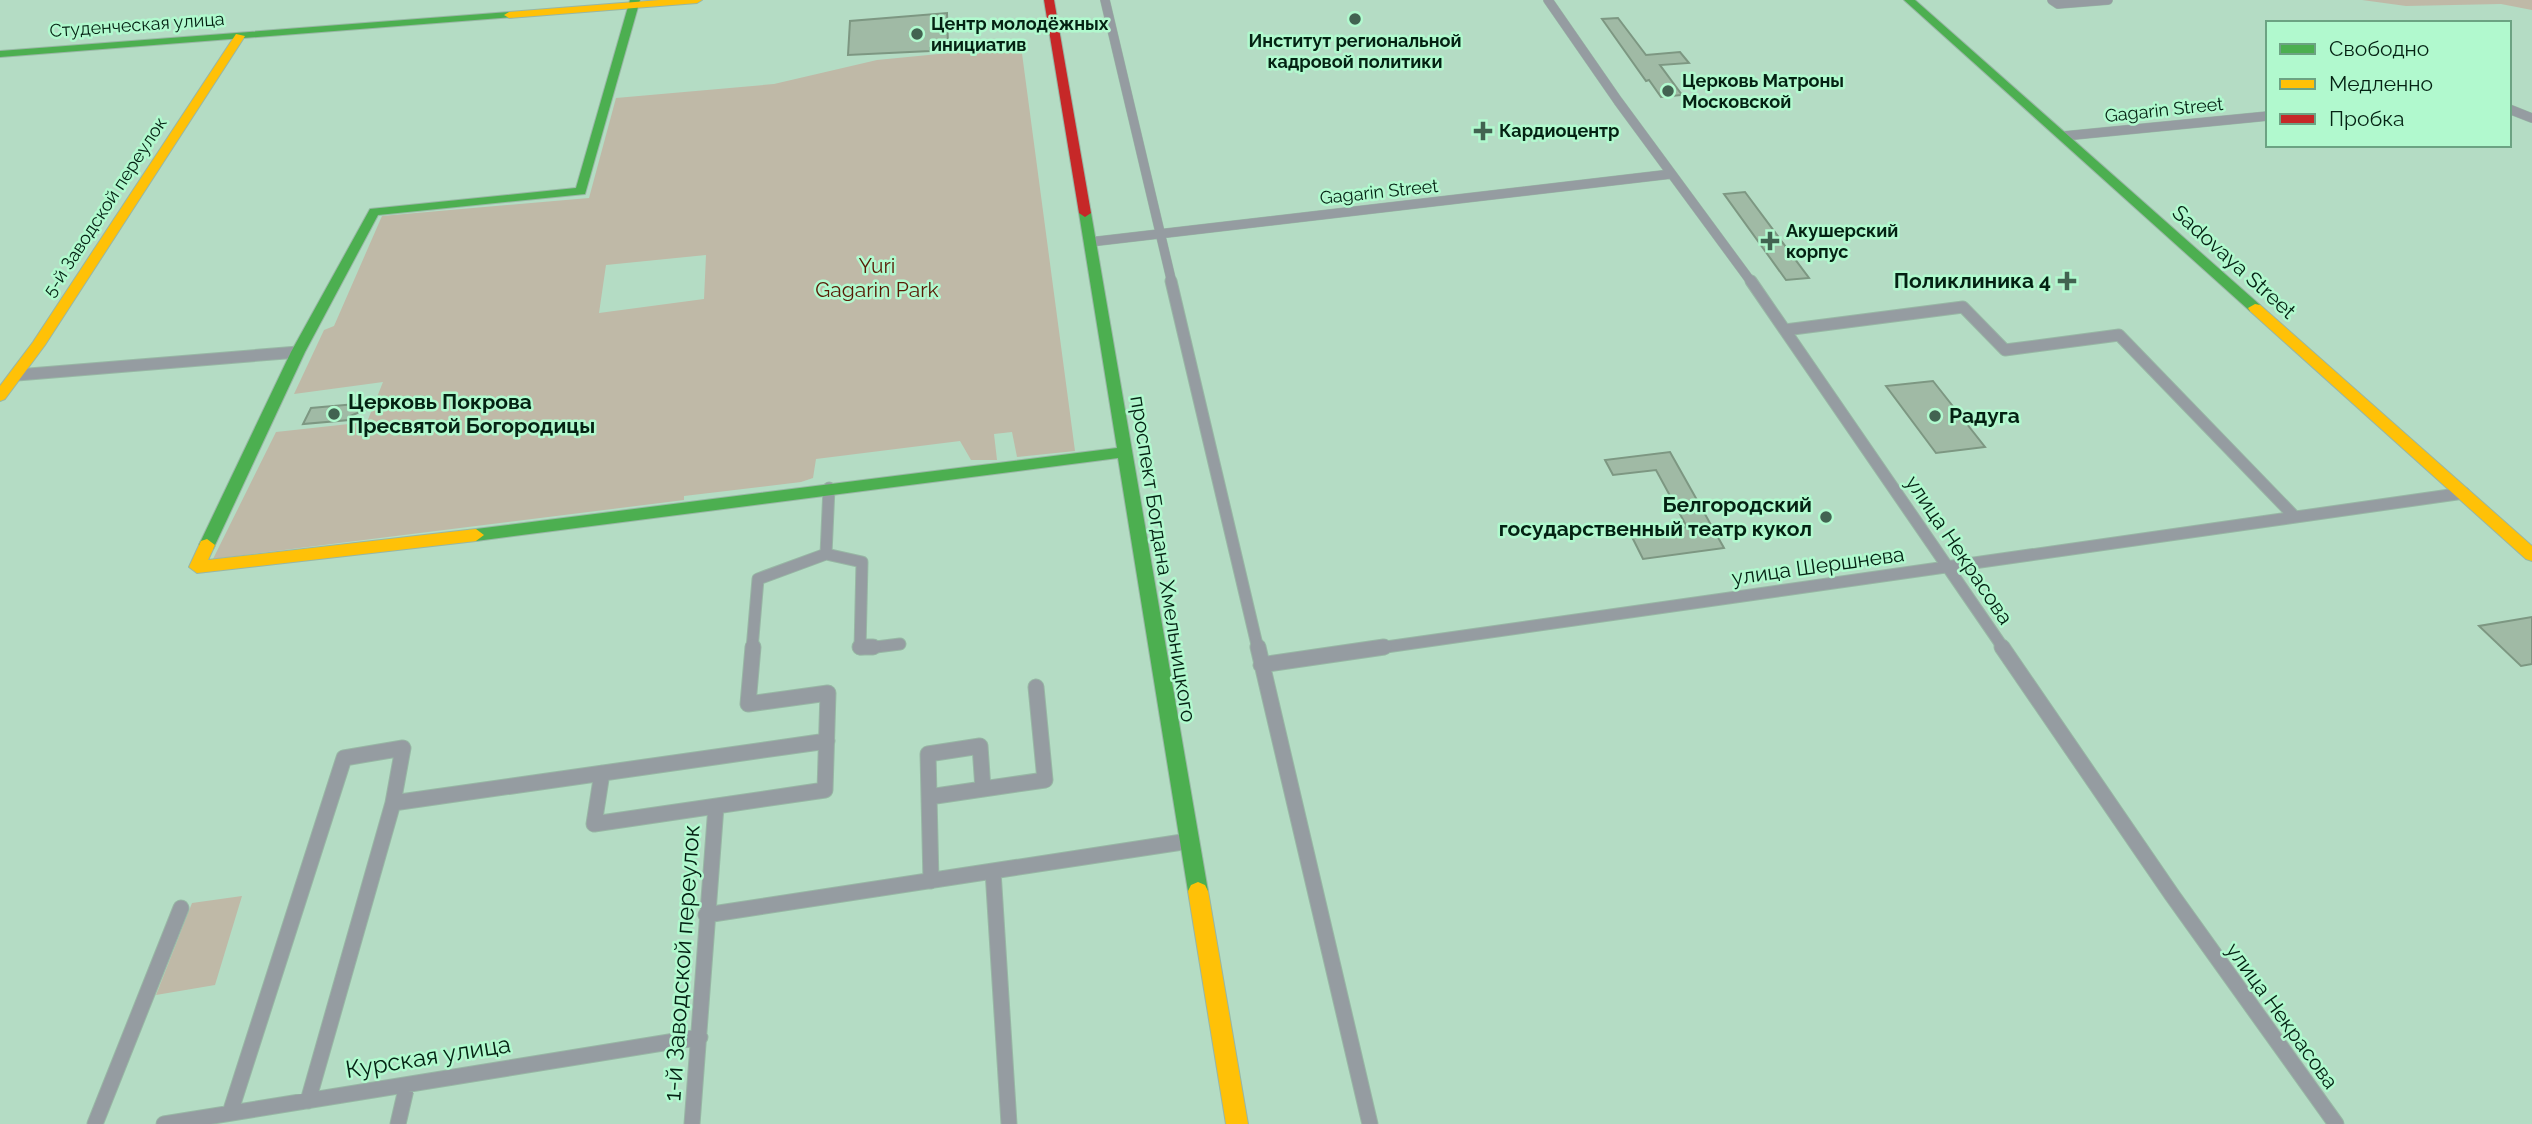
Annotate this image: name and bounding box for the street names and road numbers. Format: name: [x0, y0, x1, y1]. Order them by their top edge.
street label: Студенческая улица: [49, 8, 225, 41]
street label: Gagarin Street: [2104, 93, 2224, 126]
street label: 5-й Заводской переулок: [39, 113, 171, 301]
street label: Gagarin Street: [1319, 175, 1439, 208]
street label: Sadovaya Street: [2167, 200, 2301, 324]
street label: проспект Богдана Хмельницкого: [1125, 394, 1202, 724]
street label: улица Некрасова: [1900, 470, 2019, 629]
street label: улица Шершнева: [1730, 541, 1906, 590]
street label: 1-й Заводской переулок: [657, 824, 706, 1102]
street label: улица Некрасова: [2221, 938, 2344, 1094]
street label: Курская улица: [343, 1029, 512, 1084]

